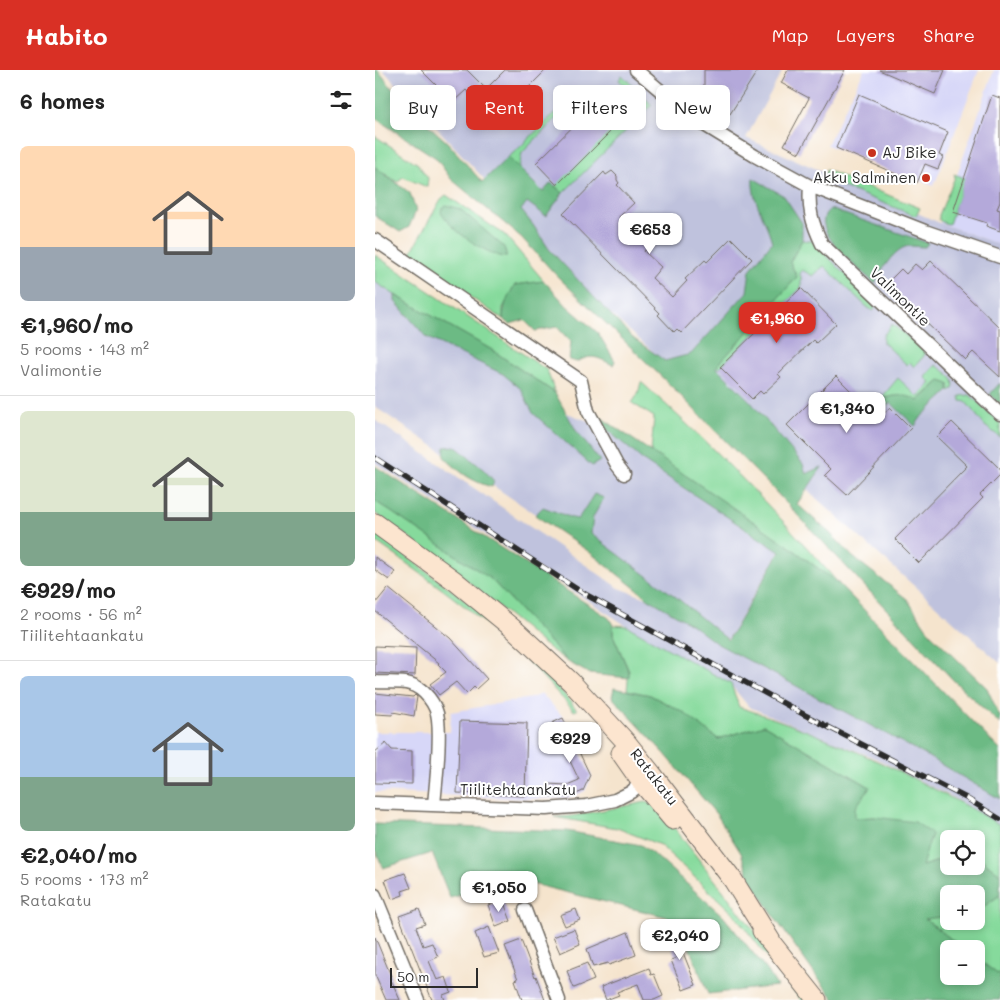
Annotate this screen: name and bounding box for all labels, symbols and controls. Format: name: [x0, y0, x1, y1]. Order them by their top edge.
text: Habito: [25, 20, 108, 51]
text: Map: [772, 23, 808, 47]
text: Layers: [836, 23, 895, 47]
text: Share: [923, 23, 975, 47]
chip: Buy: [390, 85, 456, 130]
chip: Rent: [466, 85, 543, 130]
chip: Filters: [553, 85, 646, 130]
chip: New: [656, 85, 730, 130]
icon: filters: [327, 86, 355, 114]
text: 6 homes: [20, 87, 105, 114]
place label: AJ Bike: [882, 142, 937, 162]
marker: AJ Bike: [866, 147, 878, 159]
place label: Akku Salminen: [813, 167, 916, 187]
marker: Akku Salminen: [920, 172, 932, 184]
icon: home: [143, 178, 233, 268]
pin: €653: [620, 212, 680, 255]
text: €653: [629, 218, 671, 239]
street label: Valimontie: [866, 262, 935, 330]
pin: €1,960: [736, 302, 818, 344]
text: €1,960: [750, 307, 804, 328]
text: €1,960/mo: [20, 311, 133, 338]
text: 5 rooms · 143 m²: [20, 338, 149, 359]
text: Valimontie: [20, 359, 102, 380]
pin: €1,340: [806, 392, 888, 434]
text: €1,340: [819, 397, 875, 418]
icon: home: [143, 444, 233, 534]
text: €929/mo: [20, 576, 116, 603]
text: 2 rooms · 56 m²: [20, 603, 142, 624]
text: Tiilitehtaankatu: [20, 624, 144, 645]
icon: home: [143, 709, 233, 799]
pin: €929: [540, 722, 600, 764]
text: €929: [549, 727, 591, 748]
street label: Ratakatu: [626, 744, 683, 809]
street label: Tiilitehtaankatu: [460, 779, 576, 799]
map controls: [940, 830, 985, 985]
button: locate: [940, 830, 985, 875]
text: €2,040/mo: [20, 841, 137, 868]
text: 5 rooms · 173 m²: [20, 868, 149, 889]
pin: €1,050: [458, 870, 540, 913]
text: €1,050: [472, 876, 526, 897]
button: +: [940, 885, 985, 930]
text: Ratakatu: [20, 889, 92, 910]
pin: €2,040: [639, 918, 721, 961]
text: €2,040: [651, 924, 709, 945]
button: −: [940, 940, 985, 985]
scale bar: [390, 965, 477, 988]
text: 50 m: [397, 967, 429, 986]

